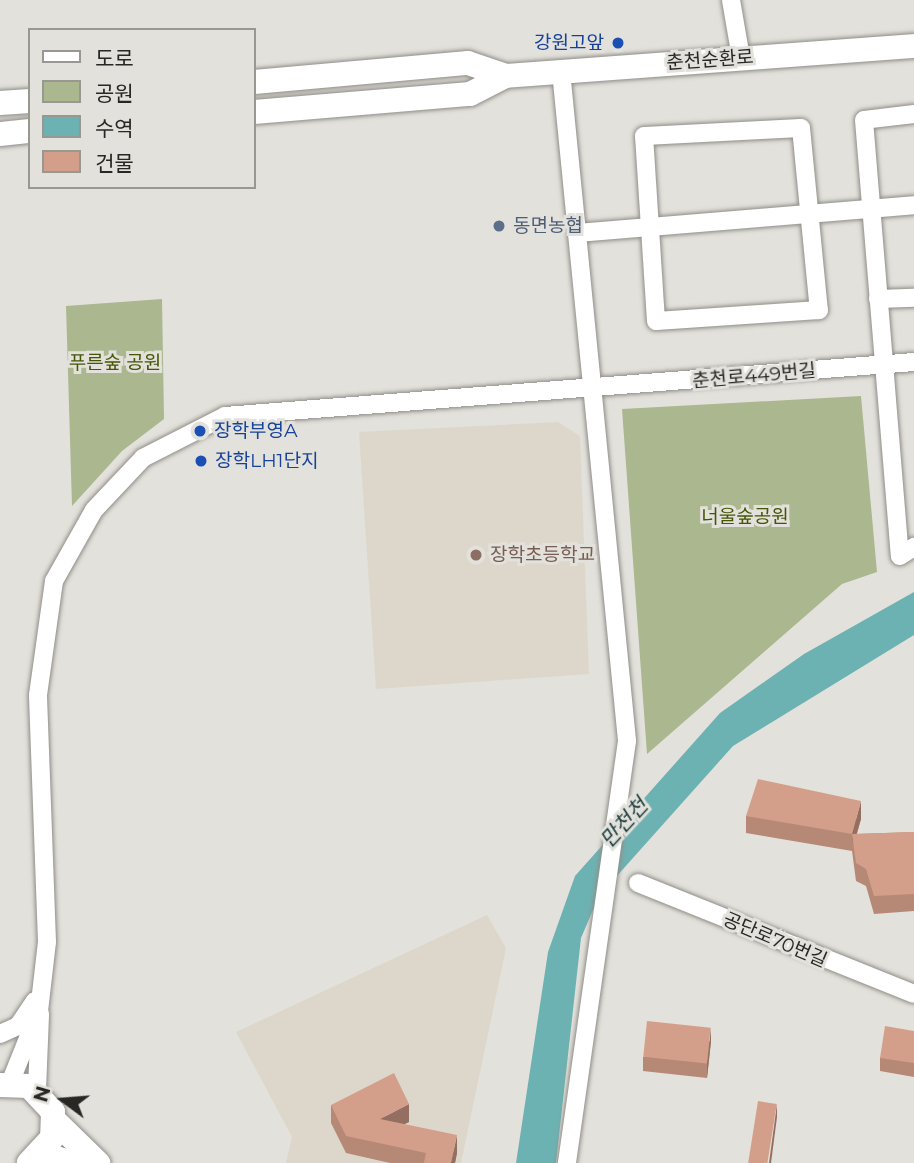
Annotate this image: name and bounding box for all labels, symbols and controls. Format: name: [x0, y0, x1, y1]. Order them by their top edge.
legend: [28, 28, 256, 189]
place label: 강원고앞: [534, 32, 604, 54]
marker: 강원고앞: [610, 35, 626, 51]
text: 도로: [95, 46, 134, 71]
street label: 춘천순환로: [666, 46, 754, 74]
text: 공원: [95, 81, 134, 106]
text: 수역: [95, 116, 134, 141]
text: 건물: [95, 151, 134, 176]
place label: 동면농협: [513, 215, 583, 237]
marker: 동면농협: [491, 218, 507, 234]
park label: 푸른숲 공원: [69, 352, 161, 374]
street label: 춘천로449번길: [691, 359, 817, 393]
place label: 장학부영A: [214, 420, 298, 442]
marker: 장학부영A: [192, 423, 208, 439]
place label: 장학LH1단지: [215, 450, 318, 472]
marker: 장학LH1단지: [193, 453, 209, 469]
park label: 너울숲공원: [701, 506, 789, 528]
place label: 장학초등학교: [490, 544, 595, 566]
marker: 장학초등학교: [468, 547, 484, 563]
water label: 만천천: [595, 793, 653, 853]
street label: 공단로70번길: [720, 908, 830, 972]
north arrow: [28, 1065, 98, 1135]
text: N: [29, 1084, 56, 1105]

